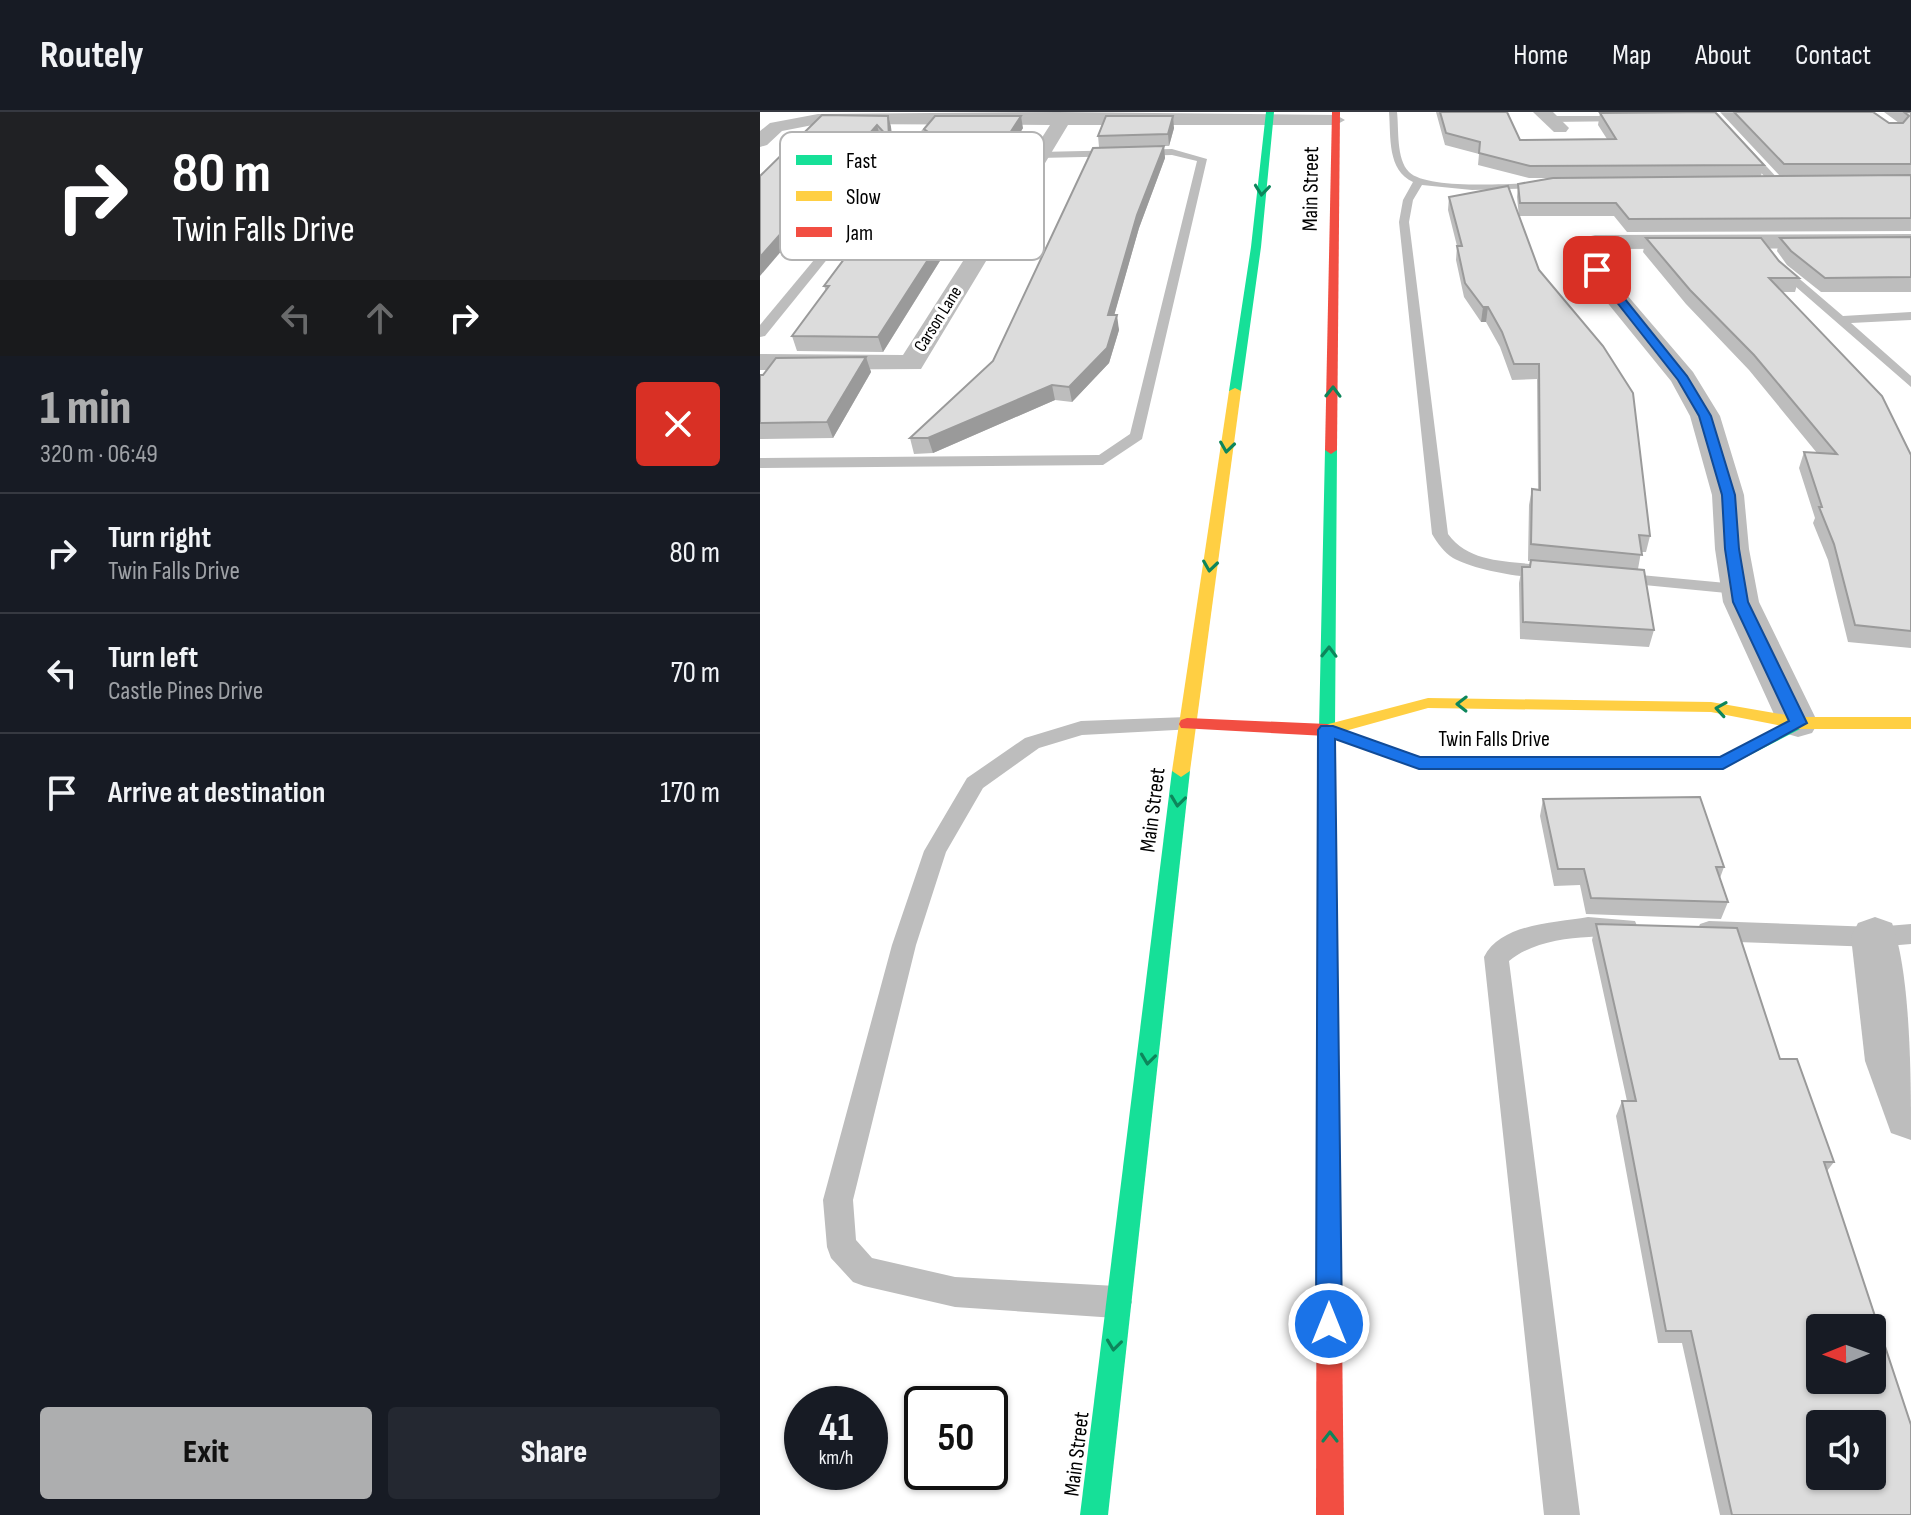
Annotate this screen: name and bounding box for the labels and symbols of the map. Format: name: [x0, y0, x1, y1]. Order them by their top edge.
legend: [780, 132, 1044, 260]
street label: Main Street: [1297, 146, 1325, 232]
text: Fast: [846, 148, 877, 175]
one-way arrow: [1253, 183, 1270, 196]
text: Slow: [846, 184, 881, 211]
text: Jam: [845, 220, 873, 247]
pin: [1563, 236, 1631, 304]
street label: Carson Lane: [910, 282, 966, 356]
one-way arrow: [1324, 385, 1342, 398]
one-way arrow: [1219, 440, 1236, 454]
one-way arrow: [1202, 560, 1219, 573]
one-way arrow: [1320, 645, 1337, 658]
one-way arrow: [1455, 695, 1468, 713]
one-way arrow: [1715, 702, 1728, 719]
street label: Twin Falls Drive: [1438, 726, 1550, 753]
street label: Main Street: [1134, 766, 1172, 854]
one-way arrow: [1169, 795, 1186, 808]
one-way arrow: [1139, 1053, 1156, 1066]
position arrow: [1287, 1282, 1371, 1366]
north arrow: [1806, 1314, 1886, 1394]
one-way arrow: [1106, 1338, 1123, 1352]
speed limit sign: 50: [904, 1386, 1008, 1490]
street label: Main Street: [1058, 1410, 1096, 1498]
one-way arrow: [1321, 1430, 1339, 1443]

